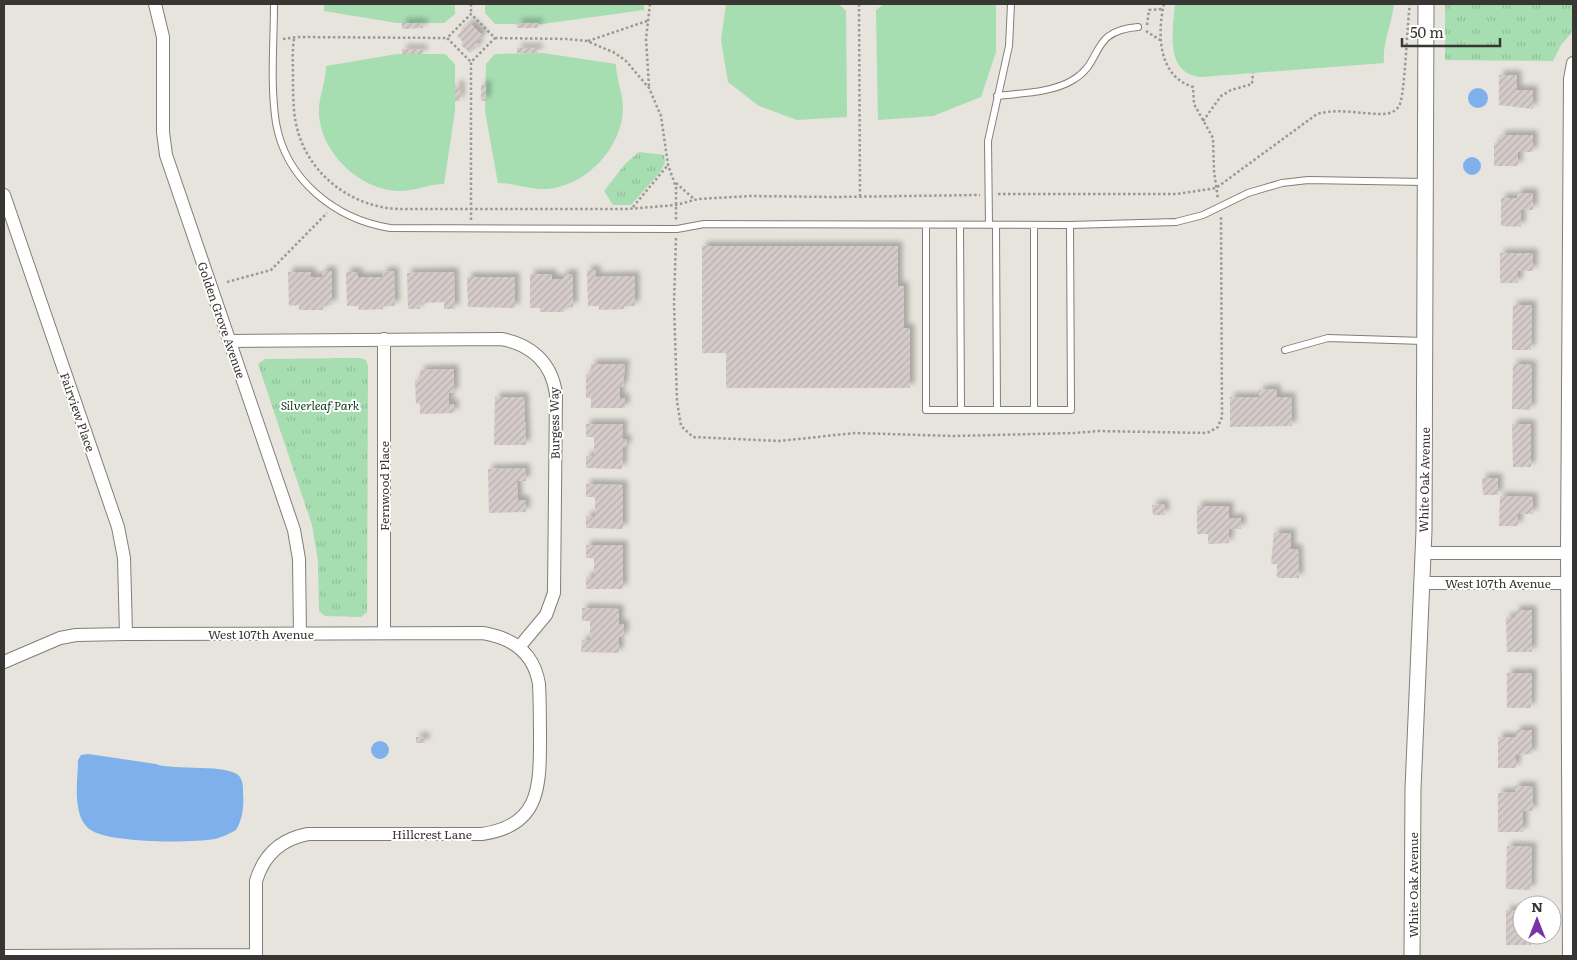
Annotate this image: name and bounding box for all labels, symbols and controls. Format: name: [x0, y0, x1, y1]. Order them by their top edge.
scale bar: [1402, 15, 1500, 47]
text: 50 m: [1410, 20, 1444, 43]
street label: Golden Grove Avenue: [194, 259, 250, 381]
street label: Fairview Place: [56, 370, 100, 454]
street label: Burgess Way: [544, 386, 564, 459]
park label: Silverleaf Park: [281, 396, 360, 414]
street label: White Oak Avenue: [1414, 427, 1434, 533]
street label: Fernwood Place: [375, 441, 393, 531]
street label: West 107th Avenue: [1445, 574, 1551, 592]
street label: West 107th Avenue: [208, 625, 314, 643]
street label: Hillcrest Lane: [392, 825, 472, 843]
street label: White Oak Avenue: [1404, 832, 1422, 938]
north arrow: [1512, 895, 1562, 945]
text: N: [1531, 896, 1543, 916]

